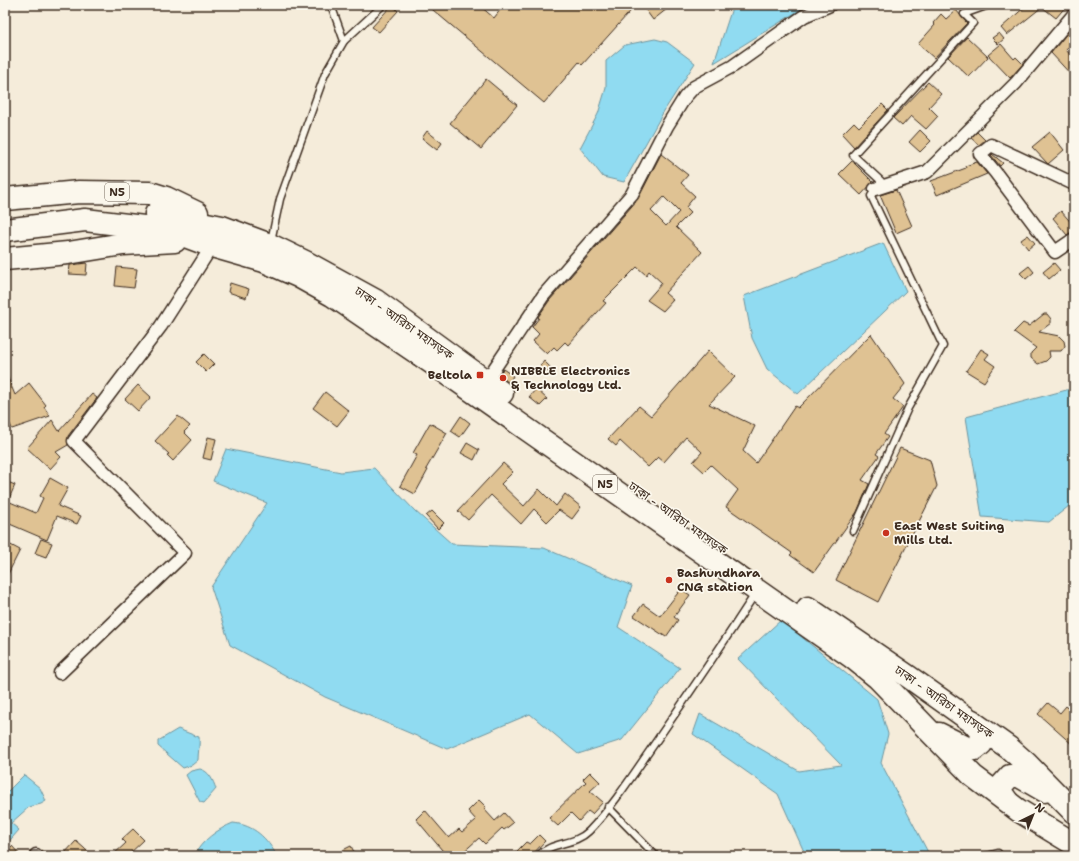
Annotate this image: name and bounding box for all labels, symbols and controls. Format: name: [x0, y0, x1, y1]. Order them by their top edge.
road number: N5: [105, 183, 129, 201]
street label: ঢাকা - আরিচা মহাসড়ক: [351, 282, 457, 363]
place label: NIBBLE Electronics & Technology Ltd.: [511, 363, 630, 393]
place label: Beltola: [428, 367, 473, 383]
marker: Beltola: [475, 370, 485, 380]
marker: NIBBLE Electronics & Technology Ltd.: [498, 373, 508, 383]
road number: N5: [593, 475, 617, 493]
street label: ঢাকা - আরিচা মহাসড়ক: [625, 477, 731, 558]
place label: East West Suiting Mills Ltd.: [894, 518, 1004, 548]
marker: East West Suiting Mills Ltd.: [881, 528, 891, 538]
place label: Bashundhara CNG station: [677, 565, 761, 595]
marker: Bashundhara CNG station: [664, 575, 674, 585]
street label: ঢাকা - আরিচা মহাসড়ক: [891, 661, 997, 742]
north arrow: [1013, 795, 1053, 835]
text: N: [1031, 800, 1048, 817]

